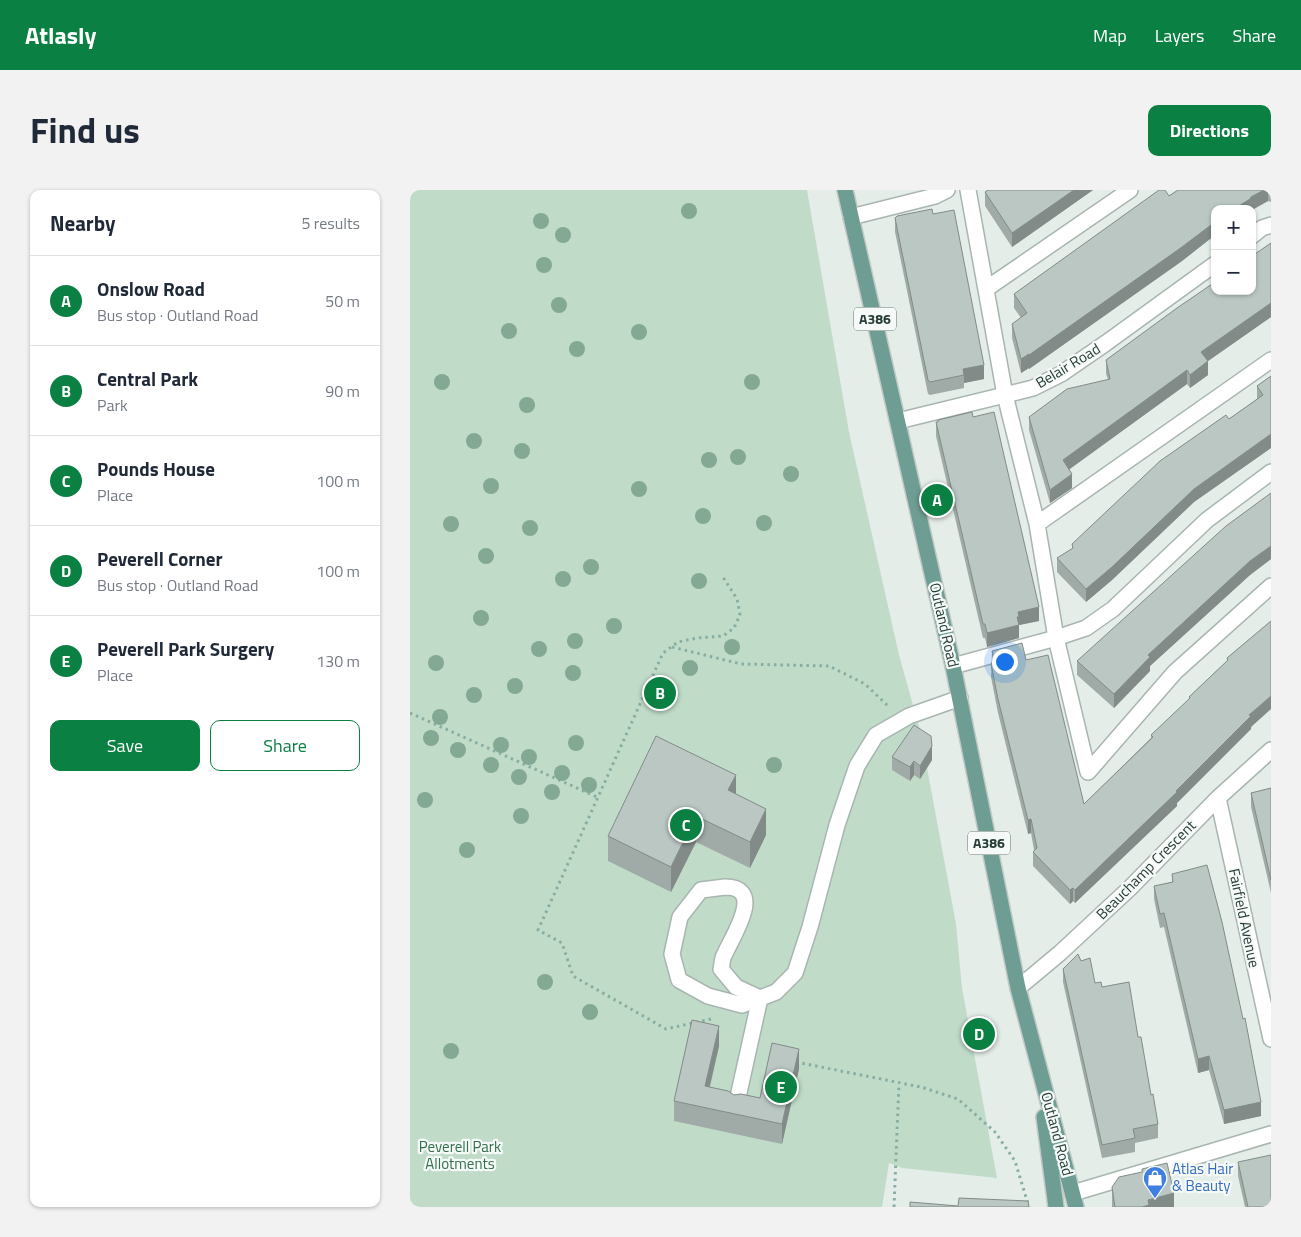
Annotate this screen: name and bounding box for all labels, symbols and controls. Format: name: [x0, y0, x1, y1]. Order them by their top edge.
text: Atlasly: [25, 17, 96, 53]
text: Map: [1093, 22, 1127, 49]
text: Layers: [1155, 22, 1204, 49]
text: Share: [1232, 22, 1276, 49]
text: Find us: [30, 103, 140, 157]
button: Directions: [1148, 105, 1271, 156]
map controls: [1211, 205, 1256, 295]
button: +: [1211, 205, 1256, 250]
text: Nearby: [50, 207, 115, 239]
text: 5 results: [301, 211, 360, 235]
button: −: [1211, 250, 1256, 295]
text: Onslow Road: [97, 274, 205, 303]
text: A: [61, 289, 71, 313]
text: 50 m: [325, 289, 360, 313]
text: Bus stop · Outland Road: [97, 303, 258, 327]
road number: A386: [854, 308, 896, 330]
street label: Belair Road: [1031, 337, 1105, 394]
text: Central Park: [97, 364, 198, 393]
text: B: [61, 379, 71, 403]
text: 90 m: [325, 379, 360, 403]
text: Park: [97, 393, 128, 417]
text: Pounds House: [97, 454, 215, 483]
text: C: [62, 469, 70, 493]
text: 100 m: [316, 469, 360, 493]
pin: A: [921, 481, 953, 519]
text: Place: [97, 483, 133, 507]
text: Peverell Corner: [97, 544, 223, 573]
text: D: [61, 559, 71, 583]
text: 100 m: [316, 559, 360, 583]
text: Bus stop · Outland Road: [97, 573, 258, 597]
street label: Outland Road: [924, 580, 965, 669]
text: Peverell Park Surgery: [97, 634, 274, 663]
text: E: [62, 649, 70, 673]
text: 130 m: [316, 649, 360, 673]
your location: [992, 649, 1018, 675]
text: Place: [97, 663, 133, 687]
pin: B: [644, 674, 676, 712]
button: Save: [50, 720, 200, 771]
button: Share: [210, 720, 360, 771]
pin: C: [670, 806, 702, 844]
street label: Beauchamp Crescent: [1090, 814, 1201, 925]
road number: A386: [968, 831, 1010, 854]
street label: Fairfield Avenue: [1223, 866, 1266, 970]
pin: D: [963, 1015, 995, 1053]
pin: E: [765, 1068, 797, 1106]
street label: Outland Road: [1035, 1089, 1080, 1178]
park label: Peverell Park Allotments: [419, 1135, 501, 1175]
place label: Atlas Hair & Beauty: [1172, 1157, 1233, 1197]
shop icon: Atlas Hair & Beauty: [1142, 1165, 1168, 1199]

